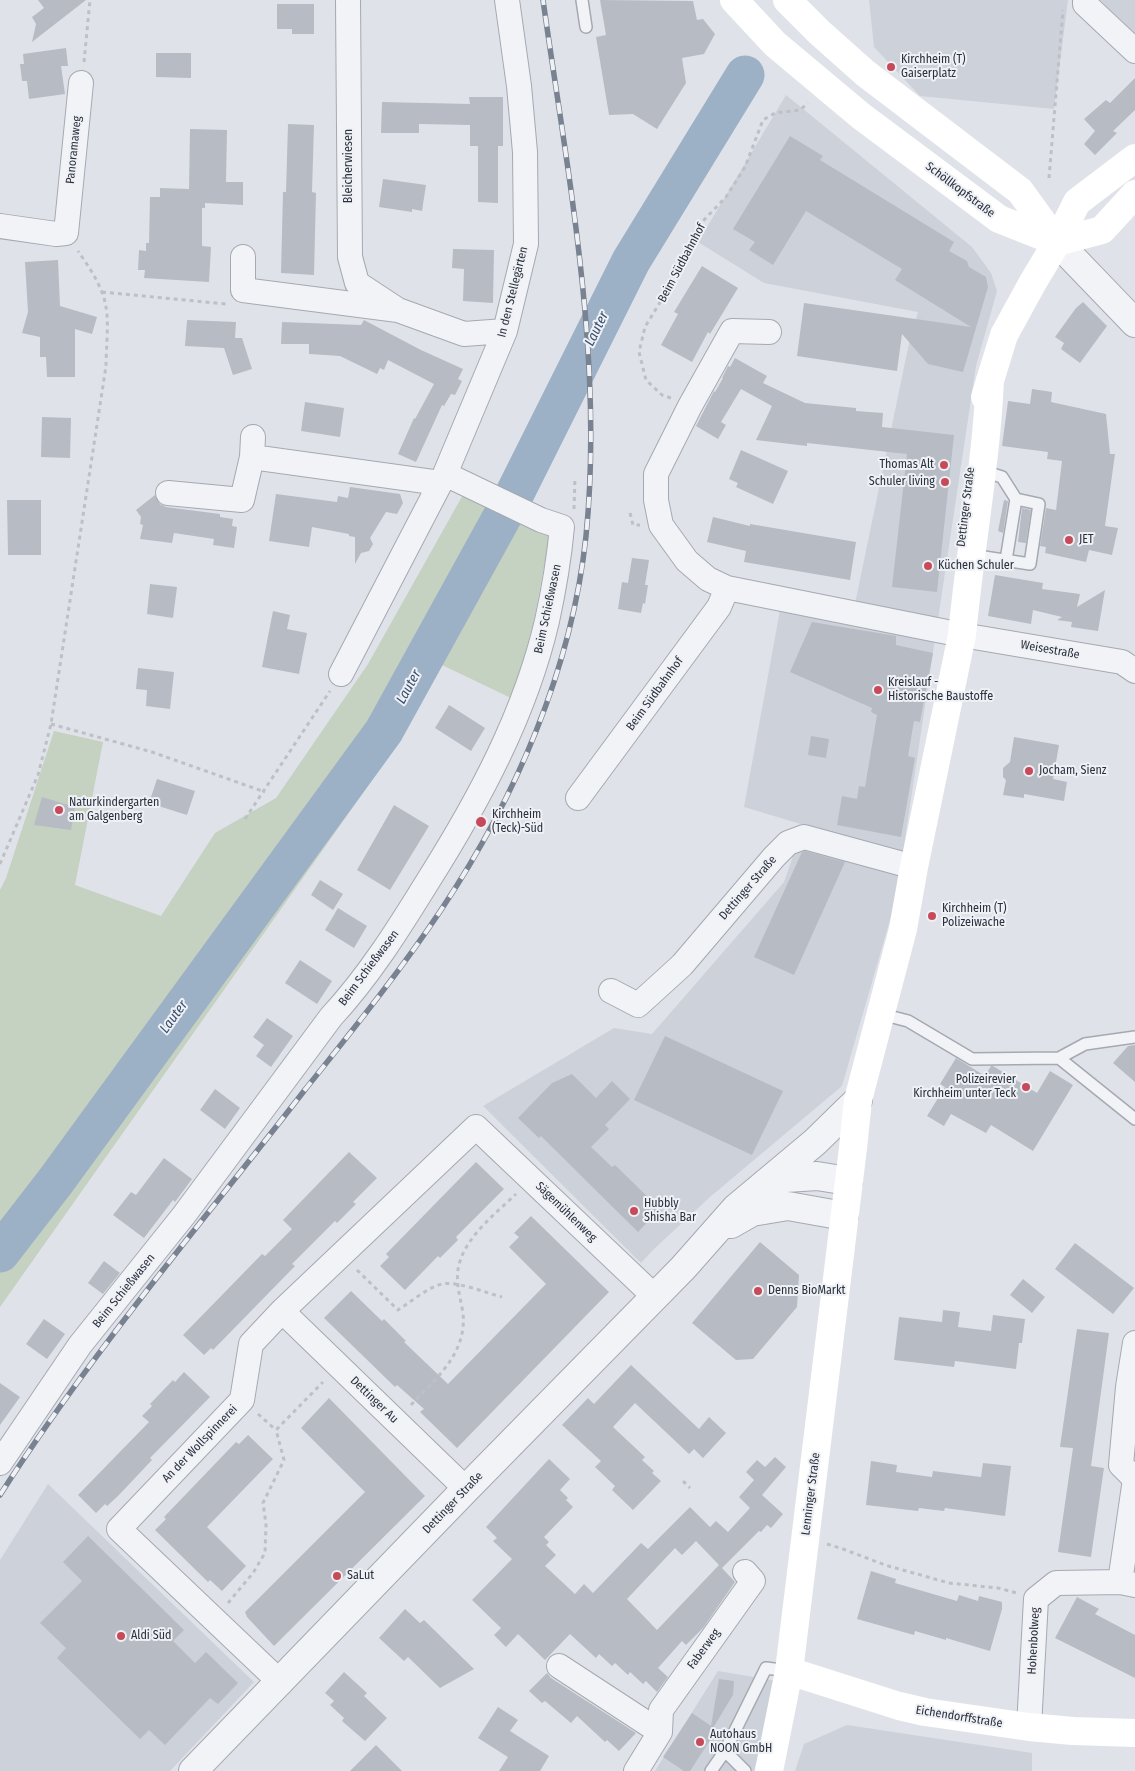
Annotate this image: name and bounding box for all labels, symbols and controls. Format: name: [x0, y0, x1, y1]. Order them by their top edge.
place label: Kirchheim (T) Gaiserplatz: [901, 53, 966, 81]
marker: Kirchheim (T) Gaiserplatz: [885, 61, 897, 73]
street label: Panoramaweg: [63, 115, 85, 185]
street label: Bleicherwiesen: [342, 129, 356, 203]
street label: Schöllkopfstraße: [923, 159, 997, 221]
street label: Beim Südbahnhof: [655, 221, 709, 305]
street label: In den Stellegärten: [495, 245, 531, 339]
water label: Lauter: [582, 309, 612, 349]
place label: Thomas Alt: [879, 458, 934, 472]
marker: Thomas Alt: [938, 459, 950, 471]
street label: Dettinger Straße: [954, 466, 978, 548]
place label: Schuler living: [869, 475, 935, 489]
marker: Schuler living: [939, 476, 951, 488]
place label: JET: [1079, 533, 1093, 547]
marker: JET: [1063, 534, 1075, 546]
place label: Küchen Schuler: [938, 559, 1014, 573]
marker: Küchen Schuler: [922, 560, 934, 572]
street label: Beim Schießwasen: [531, 563, 565, 655]
street label: Weisestraße: [1019, 638, 1081, 662]
street label: Beim Südbahnhof: [624, 654, 686, 734]
water label: Lauter: [393, 667, 425, 707]
place label: Kreislauf - Historische Baustoffe: [888, 676, 993, 704]
marker: Kreislauf - Historische Baustoffe: [872, 684, 884, 696]
place label: Jocham, Sienz: [1039, 764, 1106, 778]
marker: Jocham, Sienz: [1023, 765, 1035, 777]
place label: Naturkindergarten am Galgenberg: [69, 796, 159, 824]
marker: Naturkindergarten am Galgenberg: [53, 804, 65, 816]
place label: Kirchheim (Teck)-Süd: [492, 808, 543, 836]
marker: Kirchheim (Teck)-Süd: [474, 815, 488, 829]
street label: Dettinger Straße: [716, 853, 780, 923]
place label: Kirchheim (T) Polizeiwache: [942, 902, 1007, 930]
marker: Kirchheim (T) Polizeiwache: [926, 910, 938, 922]
street label: Beim Schießwasen: [336, 927, 402, 1009]
water label: Lauter: [157, 997, 191, 1037]
place label: Polizeirevier Kirchheim unter Teck: [913, 1073, 1016, 1101]
marker: Polizeirevier Kirchheim unter Teck: [1020, 1081, 1032, 1093]
street label: Sägemühlenweg: [532, 1179, 600, 1245]
place label: Hubbly Shisha Bar: [644, 1197, 696, 1225]
marker: Hubbly Shisha Bar: [628, 1205, 640, 1217]
street label: Beim Schießwasen: [90, 1251, 158, 1331]
place label: Denns BioMarkt: [768, 1284, 846, 1298]
marker: Denns BioMarkt: [752, 1285, 764, 1297]
street label: Dettinger Au: [347, 1374, 401, 1426]
street label: An der Wollspinnerei: [159, 1402, 241, 1486]
street label: Lenninger Straße: [799, 1452, 823, 1536]
street label: Dettinger Straße: [420, 1469, 486, 1537]
place label: SaLut: [347, 1569, 374, 1583]
marker: SaLut: [331, 1570, 343, 1582]
street label: Hohenbolweg: [1025, 1607, 1043, 1675]
street label: Faberweg: [685, 1626, 723, 1672]
place label: Aldi Süd: [131, 1629, 171, 1643]
marker: Aldi Süd: [115, 1630, 127, 1642]
street label: Eichendorffstraße: [915, 1703, 1003, 1731]
place label: Autohaus NOON GmbH: [710, 1728, 772, 1756]
marker: Autohaus NOON GmbH: [694, 1736, 706, 1748]

